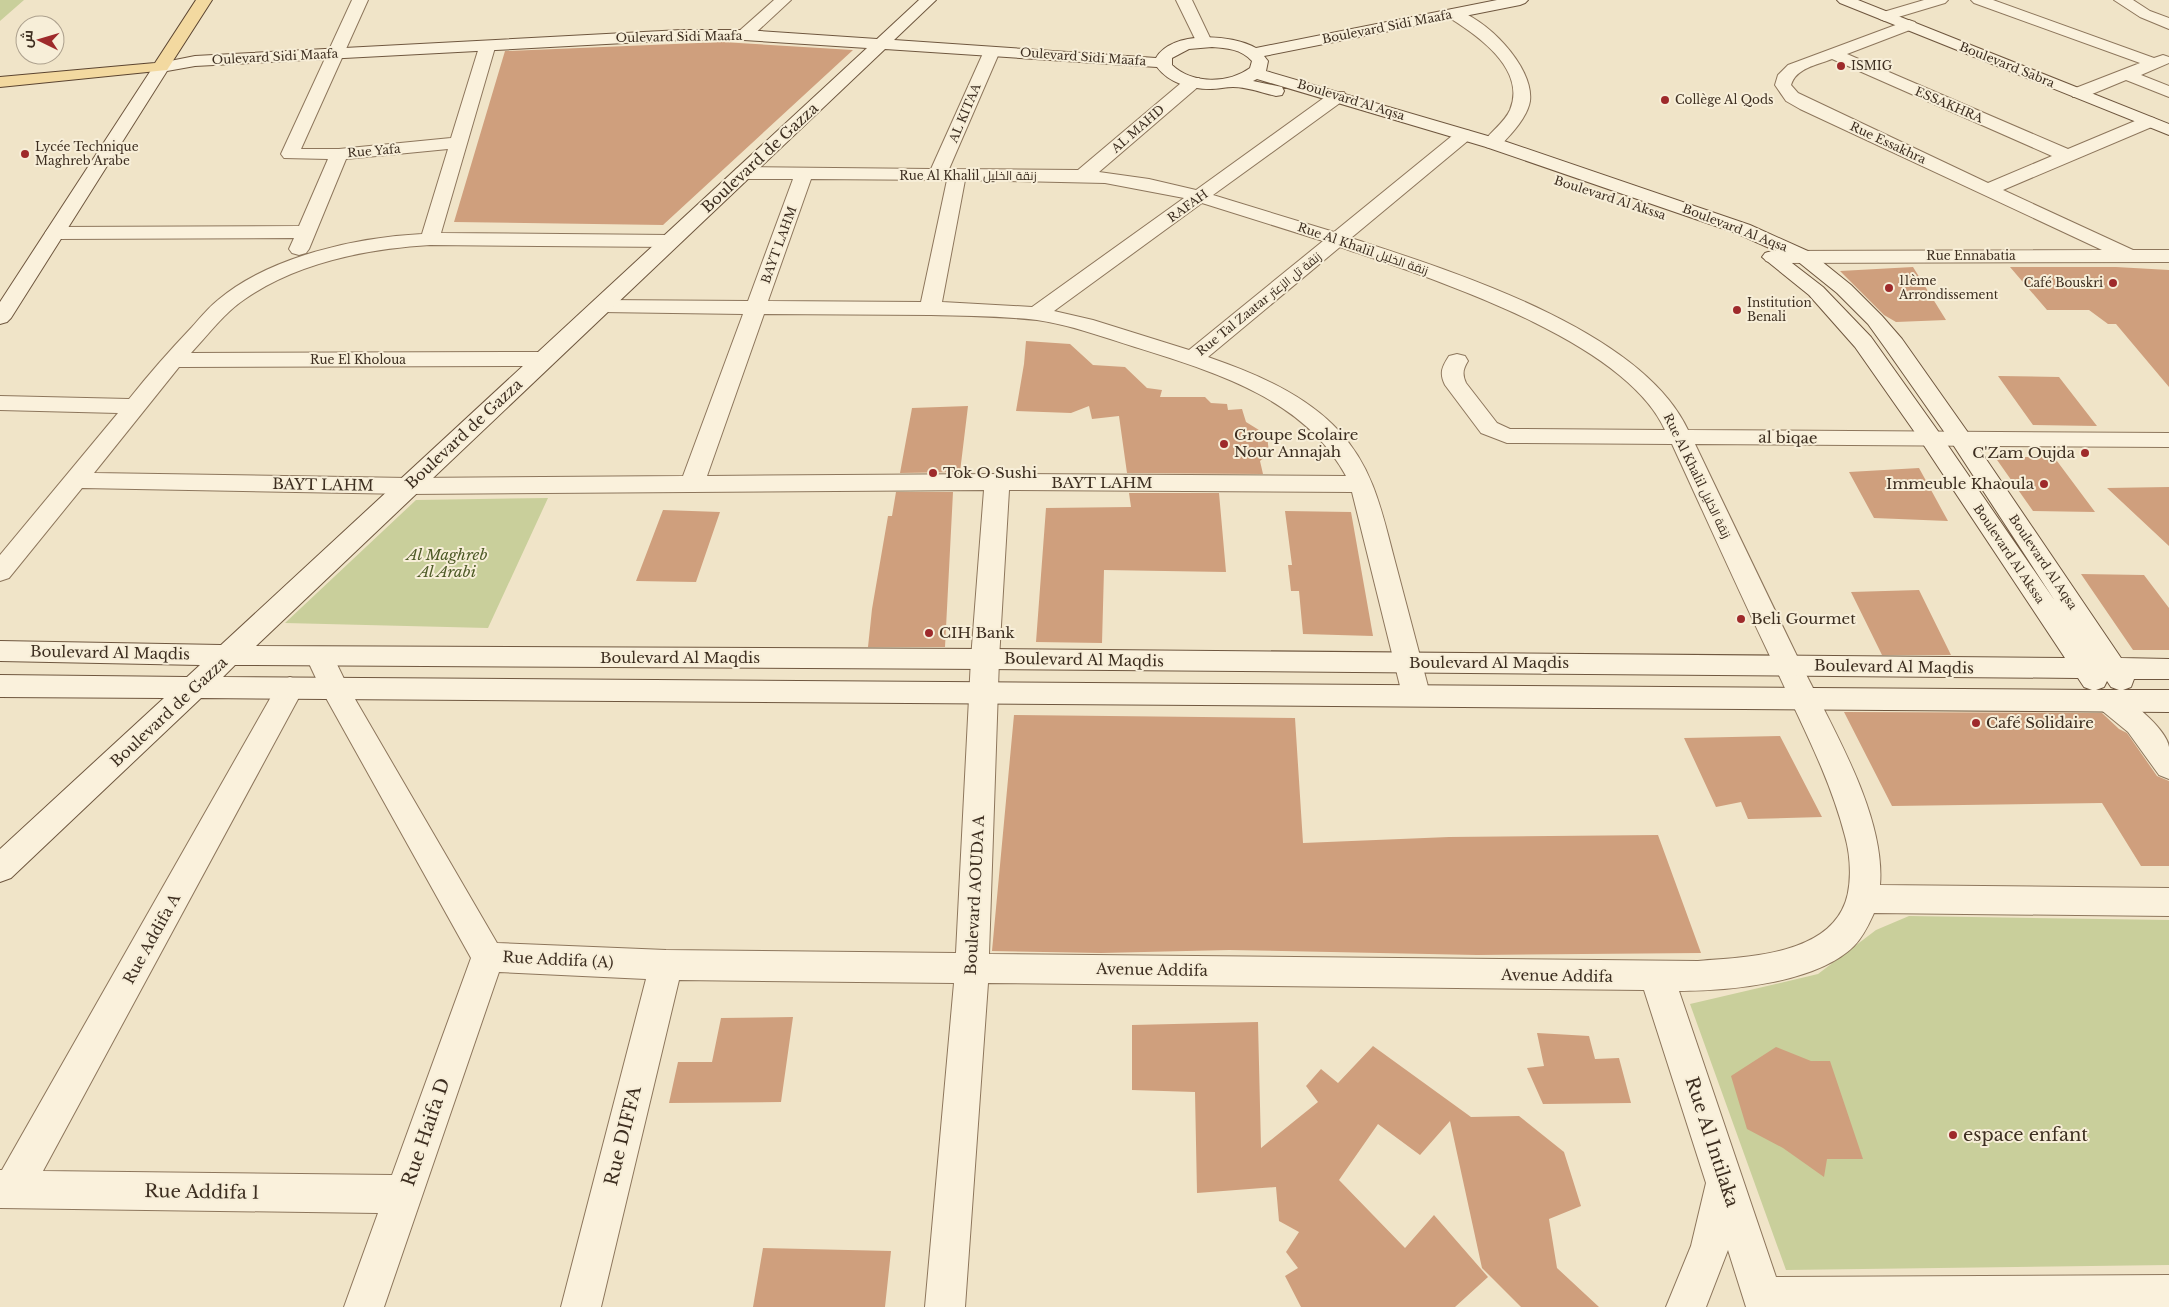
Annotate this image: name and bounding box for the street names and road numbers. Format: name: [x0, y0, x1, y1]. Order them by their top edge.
street label: Boulevard Sidi Maafa: [1321, 6, 1454, 46]
street label: Oulevard Sidi Maafa: [616, 28, 743, 45]
street label: Boulevard Sabra: [1957, 39, 2057, 91]
street label: Oulevard Sidi Maafa: [1019, 45, 1147, 68]
street label: Oulevard Sidi Maafa: [211, 46, 339, 67]
street label: Boulevard Al Aqsa: [1296, 76, 1407, 123]
street label: AL KITAA: [945, 80, 984, 146]
street label: ESSAKHRA: [1913, 83, 1986, 126]
street label: Boulevard de Gazza: [697, 98, 823, 217]
street label: AL MAHD: [1107, 102, 1167, 156]
street label: Rue Essakhra: [1848, 118, 1929, 167]
street label: Rue Yafa: [347, 141, 401, 160]
street label: Rue Al Khalil زنقة الخليل: [899, 168, 1037, 183]
street label: Boulevard Al Akssa: [1552, 172, 1668, 223]
street label: RAFAH: [1165, 186, 1211, 225]
street label: Boulevard Al Aqsa: [1681, 201, 1790, 255]
street label: BAYT LAHM: [758, 204, 799, 286]
street label: Rue Al Khalil زنقة الخليل: [1296, 219, 1431, 278]
street label: Rue Ennabatia: [1926, 248, 2016, 263]
street label: Rue Tal Zaatar زنقة تل الزعتر: [1193, 249, 1324, 359]
street label: Rue El Kholoua: [310, 352, 406, 367]
street label: Boulevard de Gazza: [401, 374, 527, 493]
street label: Rue Al Khalil زنقة الخليل: [1661, 411, 1734, 541]
street label: al biqae: [1758, 427, 1818, 448]
street label: BAYT LAHM: [1051, 473, 1153, 492]
street label: BAYT LAHM: [272, 474, 374, 495]
street label: Boulevard Al Akssa: [1971, 501, 2048, 607]
street label: Boulevard Al Aqsa: [2006, 511, 2081, 612]
street label: Boulevard Al Maqdis: [30, 642, 190, 663]
street label: Boulevard Al Maqdis: [600, 648, 760, 667]
street label: Boulevard Al Maqdis: [1004, 649, 1164, 670]
street label: Boulevard de Gazza: [106, 652, 232, 771]
street label: Boulevard Al Maqdis: [1409, 653, 1569, 672]
street label: Boulevard Al Maqdis: [1814, 656, 1974, 677]
street label: Boulevard AOUDA A: [961, 814, 988, 975]
street label: Rue Addifa A: [119, 890, 184, 987]
street label: Rue Addifa (A): [502, 947, 614, 972]
street label: Avenue Addifa: [1095, 959, 1209, 980]
street label: Avenue Addifa: [1500, 965, 1614, 986]
street label: Rue Al Intilaka: [1681, 1074, 1743, 1210]
street label: Rue Haifa D: [397, 1075, 455, 1189]
street label: Rue DIFFA: [600, 1083, 646, 1188]
street label: Rue Addifa 1: [144, 1180, 260, 1204]

